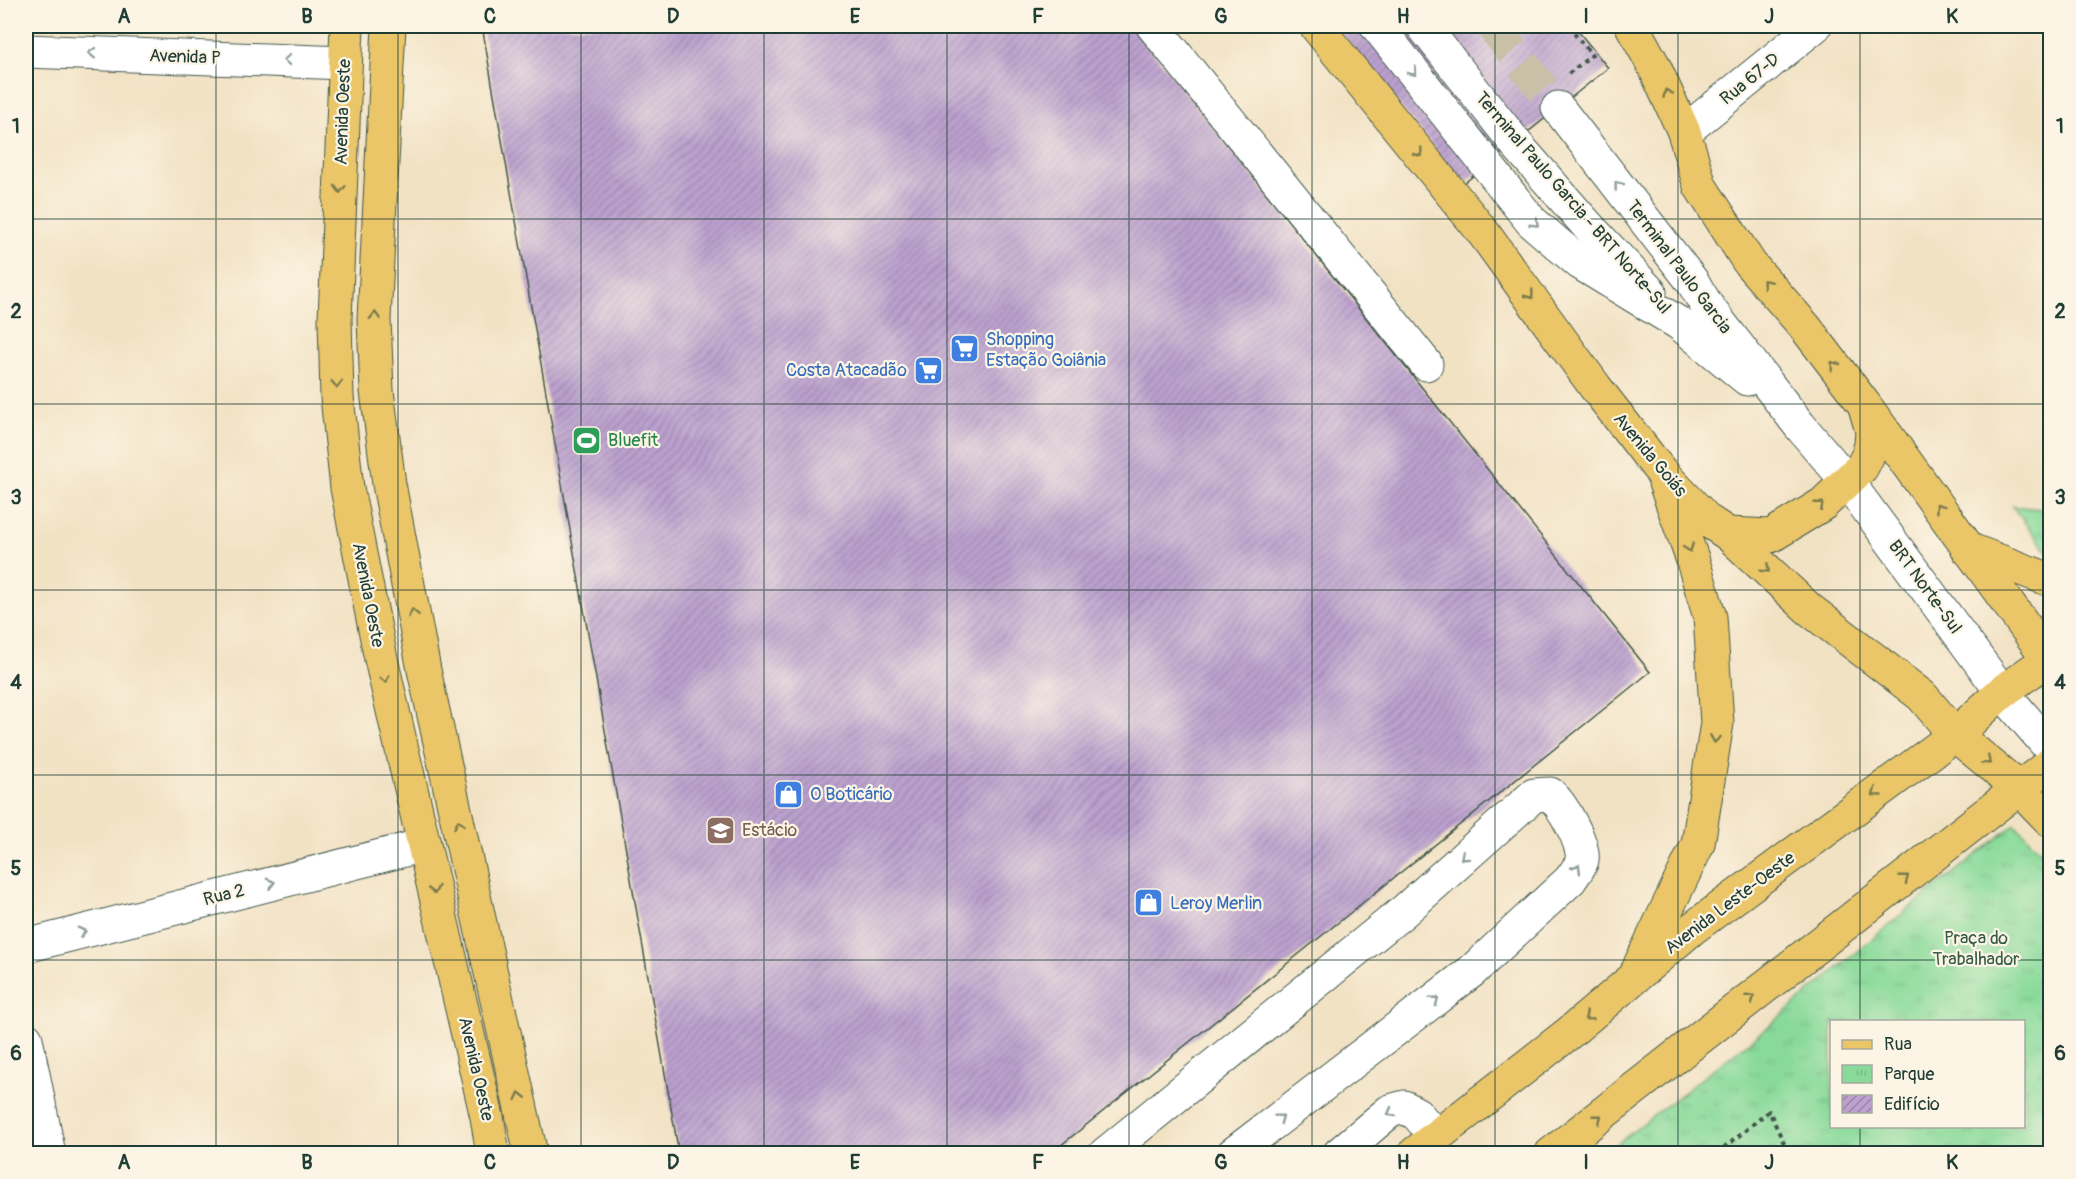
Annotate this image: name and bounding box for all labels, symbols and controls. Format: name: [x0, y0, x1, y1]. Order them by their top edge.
text: A: [118, 4, 131, 29]
text: B: [301, 4, 313, 29]
text: C: [484, 4, 496, 29]
text: D: [667, 4, 680, 29]
text: E: [850, 4, 861, 29]
text: F: [1032, 4, 1044, 29]
text: G: [1214, 4, 1228, 29]
text: H: [1397, 4, 1410, 29]
text: I: [1583, 4, 1589, 29]
text: J: [1764, 4, 1774, 29]
text: K: [1946, 4, 1958, 29]
street label: Avenida P: [149, 44, 221, 70]
one-way arrow: [87, 47, 96, 60]
street label: Rua 67-D: [1715, 48, 1785, 110]
one-way arrow: [282, 54, 291, 67]
street label: Avenida Oeste: [330, 58, 356, 165]
one-way arrow: [1406, 65, 1417, 76]
street label: Terminal Paulo Garcia - BRT Norte-Sul: [1470, 87, 1676, 319]
one-way arrow: [1662, 89, 1674, 100]
text: 1: [12, 114, 20, 139]
text: 1: [2056, 114, 2064, 139]
one-way arrow: [1412, 146, 1423, 157]
one-way arrow: [1614, 180, 1625, 191]
one-way arrow: [334, 184, 346, 193]
street label: Terminal Paulo Garcia: [1621, 196, 1737, 338]
one-way arrow: [1528, 216, 1539, 227]
one-way arrow: [1762, 279, 1773, 290]
one-way arrow: [1523, 288, 1534, 299]
text: 2: [10, 299, 22, 324]
text: 2: [2054, 299, 2066, 324]
one-way arrow: [368, 311, 381, 320]
place label: Shopping Estação Goiânia: [986, 328, 1106, 372]
supermarket icon: Shopping Estação Goiânia: [949, 333, 981, 365]
supermarket icon: Costa Atacadão: [912, 354, 944, 386]
place label: Costa Atacadão: [786, 359, 907, 382]
one-way arrow: [1831, 361, 1842, 372]
one-way arrow: [330, 379, 343, 388]
street label: Avenida Goiás: [1608, 408, 1692, 502]
sports icon: Bluefit: [571, 424, 603, 456]
place label: Bluefit: [608, 429, 659, 452]
text: 3: [10, 485, 22, 510]
text: 3: [2054, 485, 2066, 510]
one-way arrow: [1813, 502, 1824, 513]
one-way arrow: [1935, 503, 1946, 514]
street label: BRT Norte-Sul: [1883, 536, 1967, 638]
street label: Avenida Oeste: [347, 541, 389, 649]
one-way arrow: [1681, 542, 1694, 553]
one-way arrow: [1759, 562, 1770, 573]
one-way arrow: [407, 608, 420, 618]
text: 4: [10, 670, 22, 695]
text: 4: [2054, 670, 2066, 695]
one-way arrow: [378, 674, 391, 684]
one-way arrow: [1709, 735, 1721, 744]
one-way arrow: [1980, 754, 1991, 765]
shop icon: O Boticário: [773, 778, 805, 810]
place label: O Boticário: [810, 783, 893, 806]
one-way arrow: [1871, 786, 1882, 797]
school or university icon: Estácio: [705, 814, 737, 846]
one-way arrow: [453, 819, 466, 829]
place label: Estácio: [742, 819, 797, 842]
street label: Avenida Leste-Oeste: [1660, 846, 1800, 959]
one-way arrow: [1460, 850, 1471, 861]
text: 5: [11, 856, 22, 881]
text: 5: [2055, 856, 2066, 881]
one-way arrow: [1570, 864, 1581, 874]
one-way arrow: [1898, 874, 1909, 885]
one-way arrow: [266, 878, 276, 891]
street label: Rua 2: [201, 879, 247, 911]
one-way arrow: [427, 885, 440, 895]
shop icon: Leroy Merlin: [1133, 887, 1165, 919]
place label: Leroy Merlin: [1170, 892, 1262, 915]
one-way arrow: [77, 926, 87, 939]
park label: Praça do Trabalhador: [1932, 927, 2020, 971]
one-way arrow: [1745, 994, 1756, 1005]
one-way arrow: [1428, 996, 1439, 1007]
one-way arrow: [1584, 1009, 1595, 1020]
street label: Avenida Oeste: [453, 1015, 499, 1123]
legend: [1830, 1020, 2025, 1128]
text: Rua: [1884, 1033, 1912, 1056]
text: 6: [10, 1041, 22, 1066]
text: 6: [2054, 1041, 2066, 1066]
text: Parque: [1884, 1063, 1934, 1086]
one-way arrow: [514, 1091, 527, 1101]
text: Edifício: [1884, 1093, 1940, 1116]
one-way arrow: [1387, 1106, 1397, 1117]
one-way arrow: [1273, 1114, 1284, 1125]
one-way arrow: [1591, 1114, 1602, 1125]
text: A: [118, 1150, 131, 1175]
text: B: [301, 1150, 313, 1175]
text: C: [484, 1150, 496, 1175]
text: D: [667, 1150, 680, 1175]
text: E: [850, 1150, 861, 1175]
text: F: [1032, 1150, 1044, 1175]
text: G: [1214, 1150, 1228, 1175]
text: H: [1397, 1150, 1410, 1175]
text: I: [1583, 1150, 1589, 1175]
text: J: [1764, 1150, 1774, 1175]
text: K: [1946, 1150, 1958, 1175]

